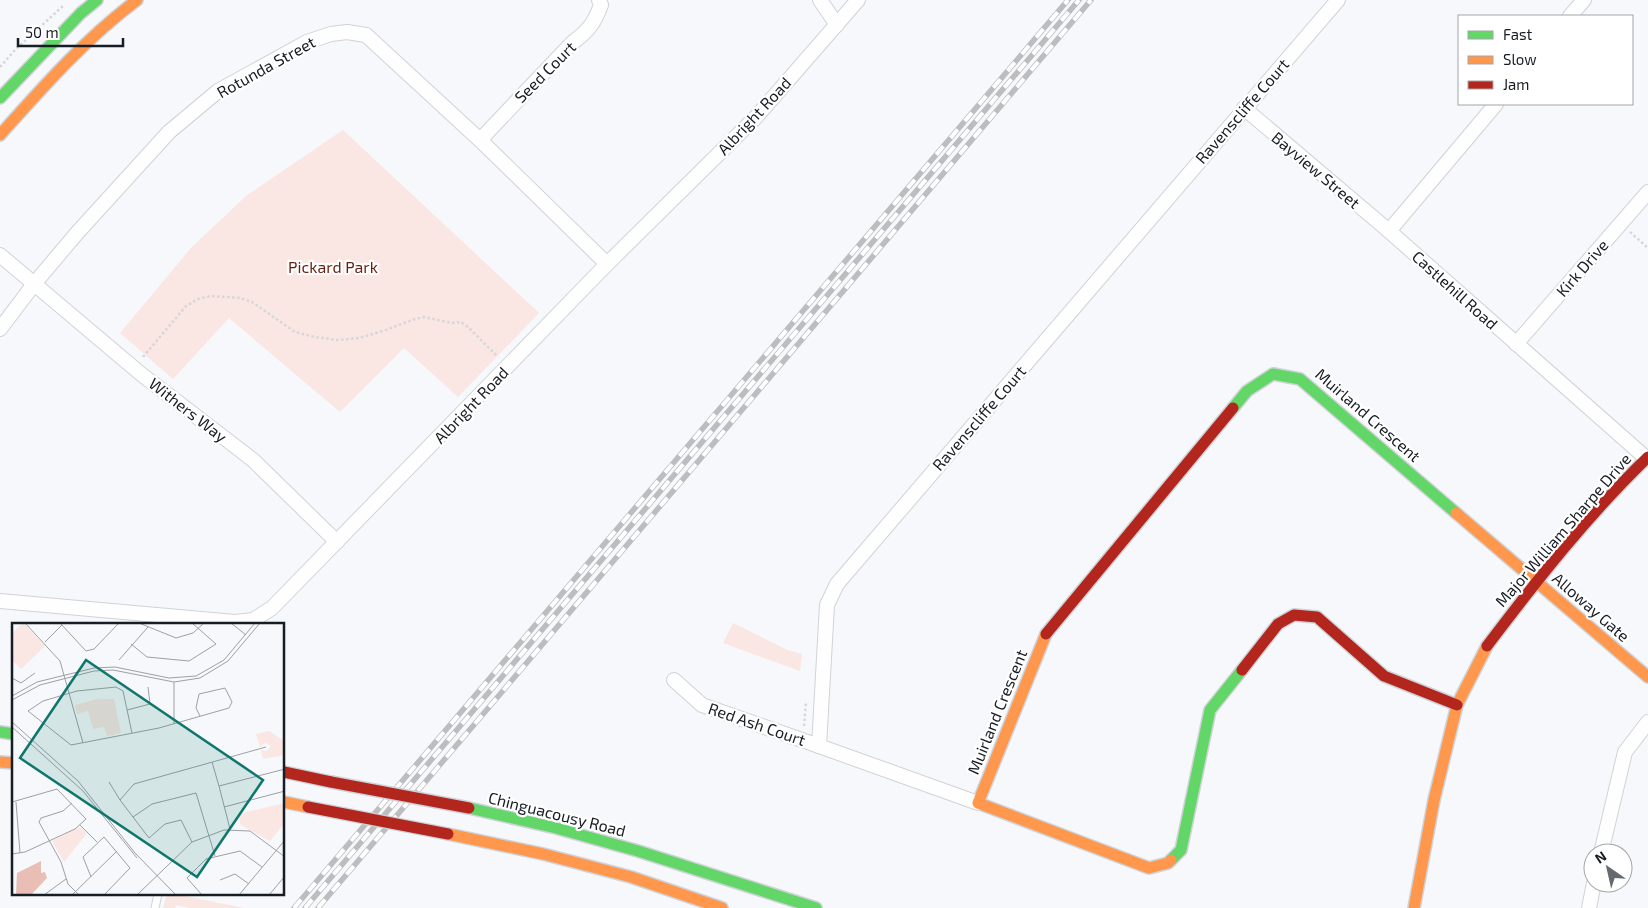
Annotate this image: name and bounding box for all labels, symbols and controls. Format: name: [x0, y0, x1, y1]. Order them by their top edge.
scale bar: [18, 15, 122, 47]
legend: [1458, 15, 1633, 105]
text: 50 m: [25, 23, 59, 41]
text: Fast: [1503, 25, 1533, 43]
street label: Rotunda Street: [213, 32, 318, 101]
street label: Seed Court: [510, 37, 579, 106]
text: Slow: [1503, 50, 1537, 68]
street label: Ravenscliffe Court: [1191, 54, 1292, 167]
street label: Albright Road: [713, 73, 794, 158]
text: Jam: [1503, 75, 1529, 93]
street label: Bayview Street: [1268, 127, 1364, 212]
street label: Kirk Drive: [1552, 235, 1612, 300]
street label: Castlehill Road: [1409, 246, 1502, 333]
park label: Pickard Park: [288, 257, 378, 276]
street label: Ravenscliffe Court: [928, 361, 1029, 474]
street label: Albright Road: [429, 362, 512, 447]
street label: Muirland Crescent: [1312, 364, 1425, 465]
street label: Withers Way: [146, 373, 231, 446]
street label: Major William Sharpe Drive: [1491, 449, 1635, 611]
street label: Alloway Gate: [1549, 568, 1634, 645]
inset map: [12, 623, 285, 896]
street label: Muirland Crescent: [963, 647, 1030, 777]
street label: Red Ash Court: [706, 698, 808, 749]
street label: Chinguacousy Road: [486, 787, 628, 840]
north arrow: [1583, 843, 1633, 893]
text: N: [1592, 847, 1609, 867]

